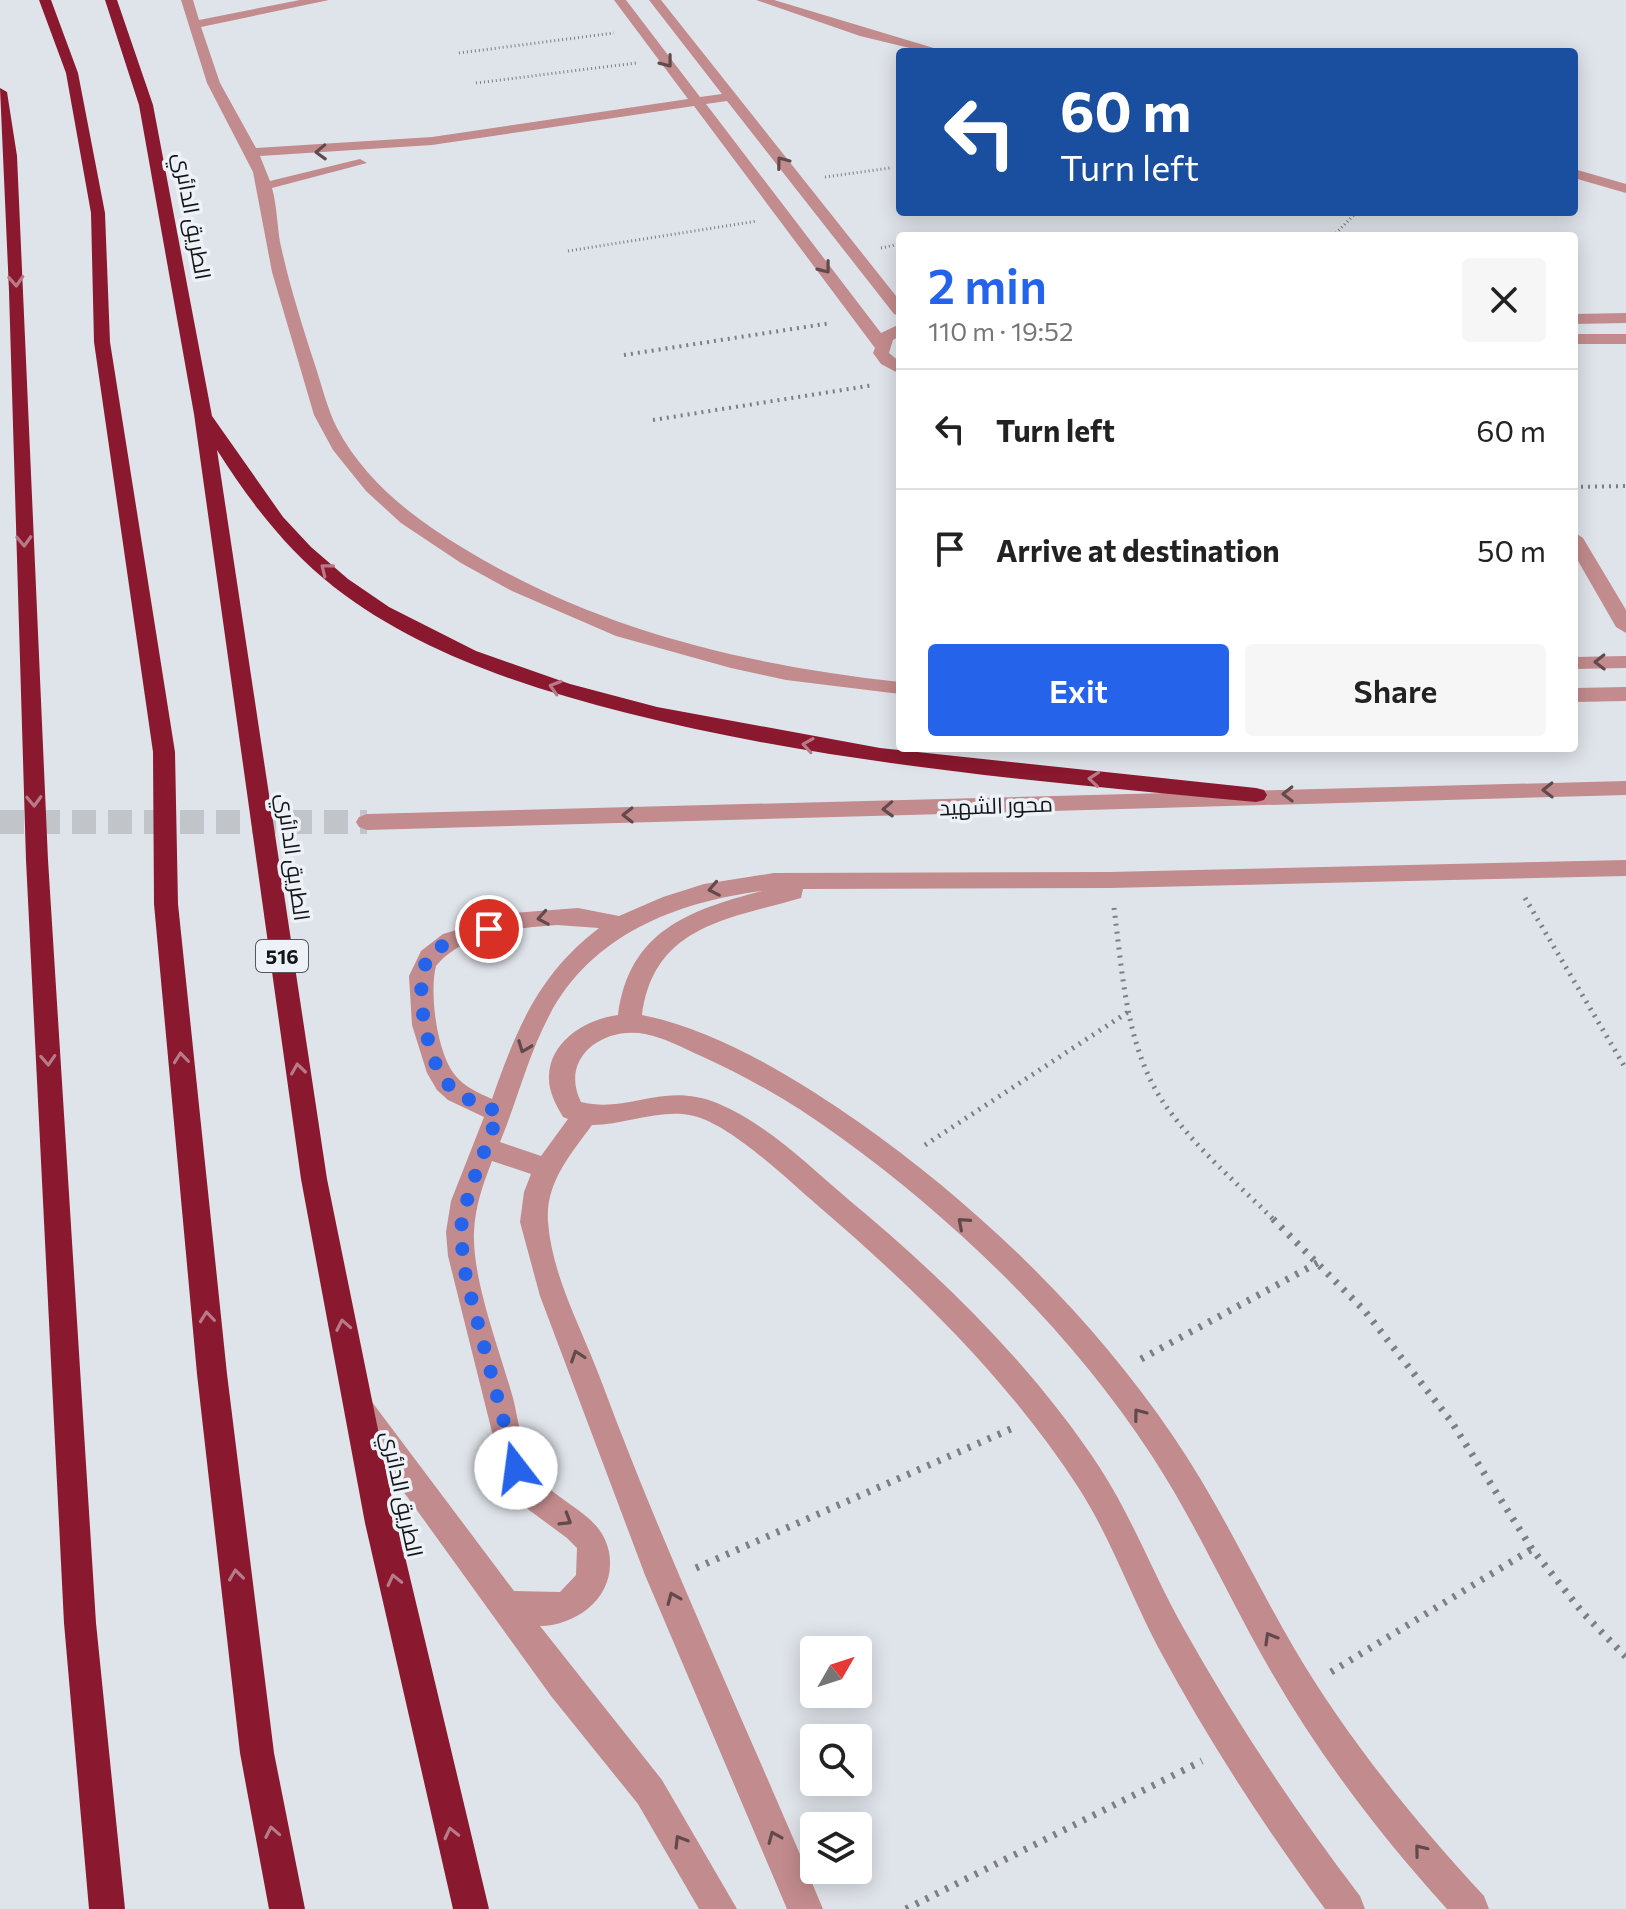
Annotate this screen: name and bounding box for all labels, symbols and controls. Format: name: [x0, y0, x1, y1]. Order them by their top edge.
one-way arrow: [658, 53, 672, 68]
text: 60 m: [1060, 75, 1191, 144]
icon: left: [928, 80, 1032, 184]
one-way arrow: [314, 143, 327, 160]
text: Turn left: [1060, 144, 1199, 188]
street label: الطريق الدائري: [165, 150, 217, 282]
one-way arrow: [777, 156, 791, 171]
text: 2 min: [928, 255, 1047, 314]
button: close: [1462, 258, 1546, 342]
one-way arrow: [816, 259, 830, 274]
one-way arrow: [7, 275, 24, 288]
text: 110 m · 19:52: [928, 315, 1073, 346]
icon: left: [928, 407, 972, 451]
text: Turn left: [996, 411, 1115, 448]
text: 60 m: [1476, 411, 1546, 448]
icon: arrive: [928, 527, 972, 571]
text: Arrive at destination: [996, 531, 1280, 568]
text: 50 m: [1477, 531, 1546, 568]
one-way arrow: [15, 535, 32, 548]
one-way arrow: [320, 564, 335, 578]
button: Exit: [928, 644, 1229, 736]
button: Share: [1245, 644, 1546, 736]
one-way arrow: [1593, 654, 1606, 671]
one-way arrow: [549, 680, 563, 696]
one-way arrow: [802, 737, 815, 754]
one-way arrow: [1087, 771, 1100, 788]
one-way arrow: [1541, 781, 1554, 798]
one-way arrow: [1281, 785, 1294, 803]
street label: محور الشهيد: [939, 790, 1053, 821]
street label: الطريق الدائري: [268, 792, 316, 923]
one-way arrow: [26, 795, 43, 808]
one-way arrow: [881, 800, 894, 817]
one-way arrow: [621, 806, 634, 824]
one-way arrow: [707, 880, 720, 897]
pin: [455, 895, 523, 963]
icon: arrive: [467, 907, 511, 951]
one-way arrow: [536, 908, 550, 925]
road number: 516: [256, 940, 308, 972]
one-way arrow: [517, 1039, 534, 1053]
one-way arrow: [173, 1051, 190, 1064]
one-way arrow: [39, 1054, 56, 1067]
one-way arrow: [290, 1062, 307, 1076]
one-way arrow: [958, 1219, 973, 1233]
one-way arrow: [198, 1310, 215, 1323]
one-way arrow: [335, 1318, 352, 1332]
one-way arrow: [571, 1350, 587, 1364]
one-way arrow: [1135, 1408, 1149, 1423]
position arrow: [474, 1426, 558, 1510]
street label: الطريق الدائري: [373, 1428, 430, 1560]
one-way arrow: [557, 1510, 572, 1526]
one-way arrow: [228, 1568, 245, 1582]
one-way arrow: [386, 1574, 403, 1587]
one-way arrow: [667, 1592, 683, 1606]
one-way arrow: [1264, 1632, 1280, 1647]
north arrow: [800, 1636, 872, 1708]
map controls: [800, 1636, 872, 1884]
button: search: [800, 1724, 872, 1796]
button: layers: [800, 1812, 872, 1884]
one-way arrow: [265, 1826, 282, 1839]
one-way arrow: [443, 1827, 460, 1841]
one-way arrow: [768, 1831, 784, 1845]
one-way arrow: [674, 1835, 690, 1850]
one-way arrow: [1415, 1845, 1429, 1860]

